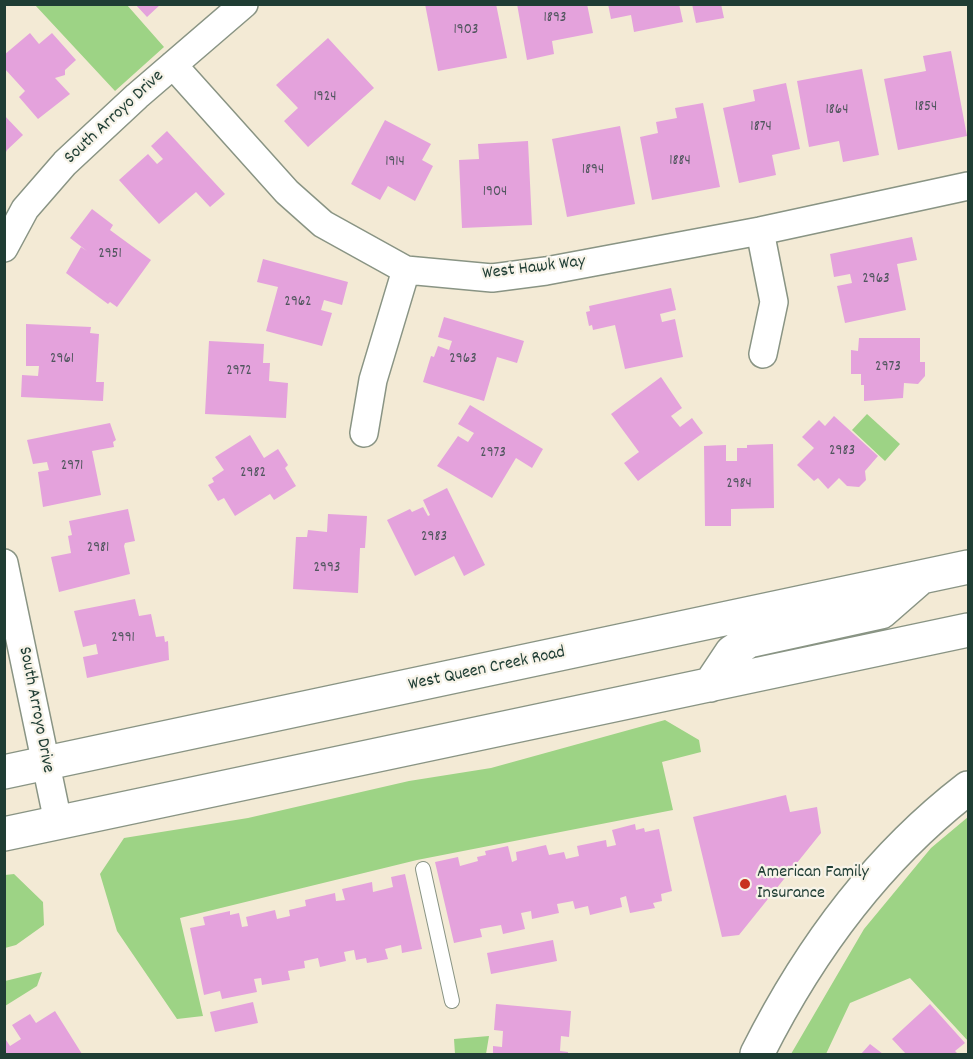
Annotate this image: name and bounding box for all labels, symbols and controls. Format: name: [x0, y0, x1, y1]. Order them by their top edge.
house number: 1893: [544, 10, 566, 28]
house number: 1903: [454, 22, 478, 40]
street label: South Arroyo Drive: [61, 66, 169, 170]
house number: 1924: [314, 89, 336, 107]
house number: 1854: [915, 99, 937, 117]
house number: 1864: [826, 102, 848, 120]
house number: 1874: [750, 119, 772, 137]
house number: 1884: [669, 153, 691, 171]
house number: 1914: [385, 154, 405, 172]
house number: 1894: [582, 162, 604, 180]
house number: 1904: [483, 184, 507, 202]
house number: 2951: [98, 246, 122, 264]
street label: West Hawk Way: [481, 252, 587, 286]
house number: 2963: [862, 271, 890, 289]
house number: 2962: [284, 294, 312, 312]
house number: 2961: [50, 351, 74, 369]
house number: 2963: [449, 351, 477, 369]
house number: 2973: [875, 359, 901, 377]
house number: 2972: [226, 363, 252, 381]
house number: 2983: [829, 443, 855, 461]
house number: 2973: [480, 445, 506, 463]
house number: 2971: [61, 458, 83, 476]
house number: 2982: [240, 465, 266, 483]
house number: 2984: [726, 476, 752, 494]
house number: 2983: [421, 529, 447, 547]
house number: 2981: [87, 540, 109, 558]
house number: 2993: [314, 560, 340, 578]
house number: 2991: [111, 630, 135, 648]
street label: West Queen Creek Road: [407, 643, 567, 697]
street label: South Arroyo Drive: [12, 645, 58, 775]
place label: American Family Insurance: [757, 863, 869, 906]
marker: American Family Insurance: [738, 877, 752, 891]

